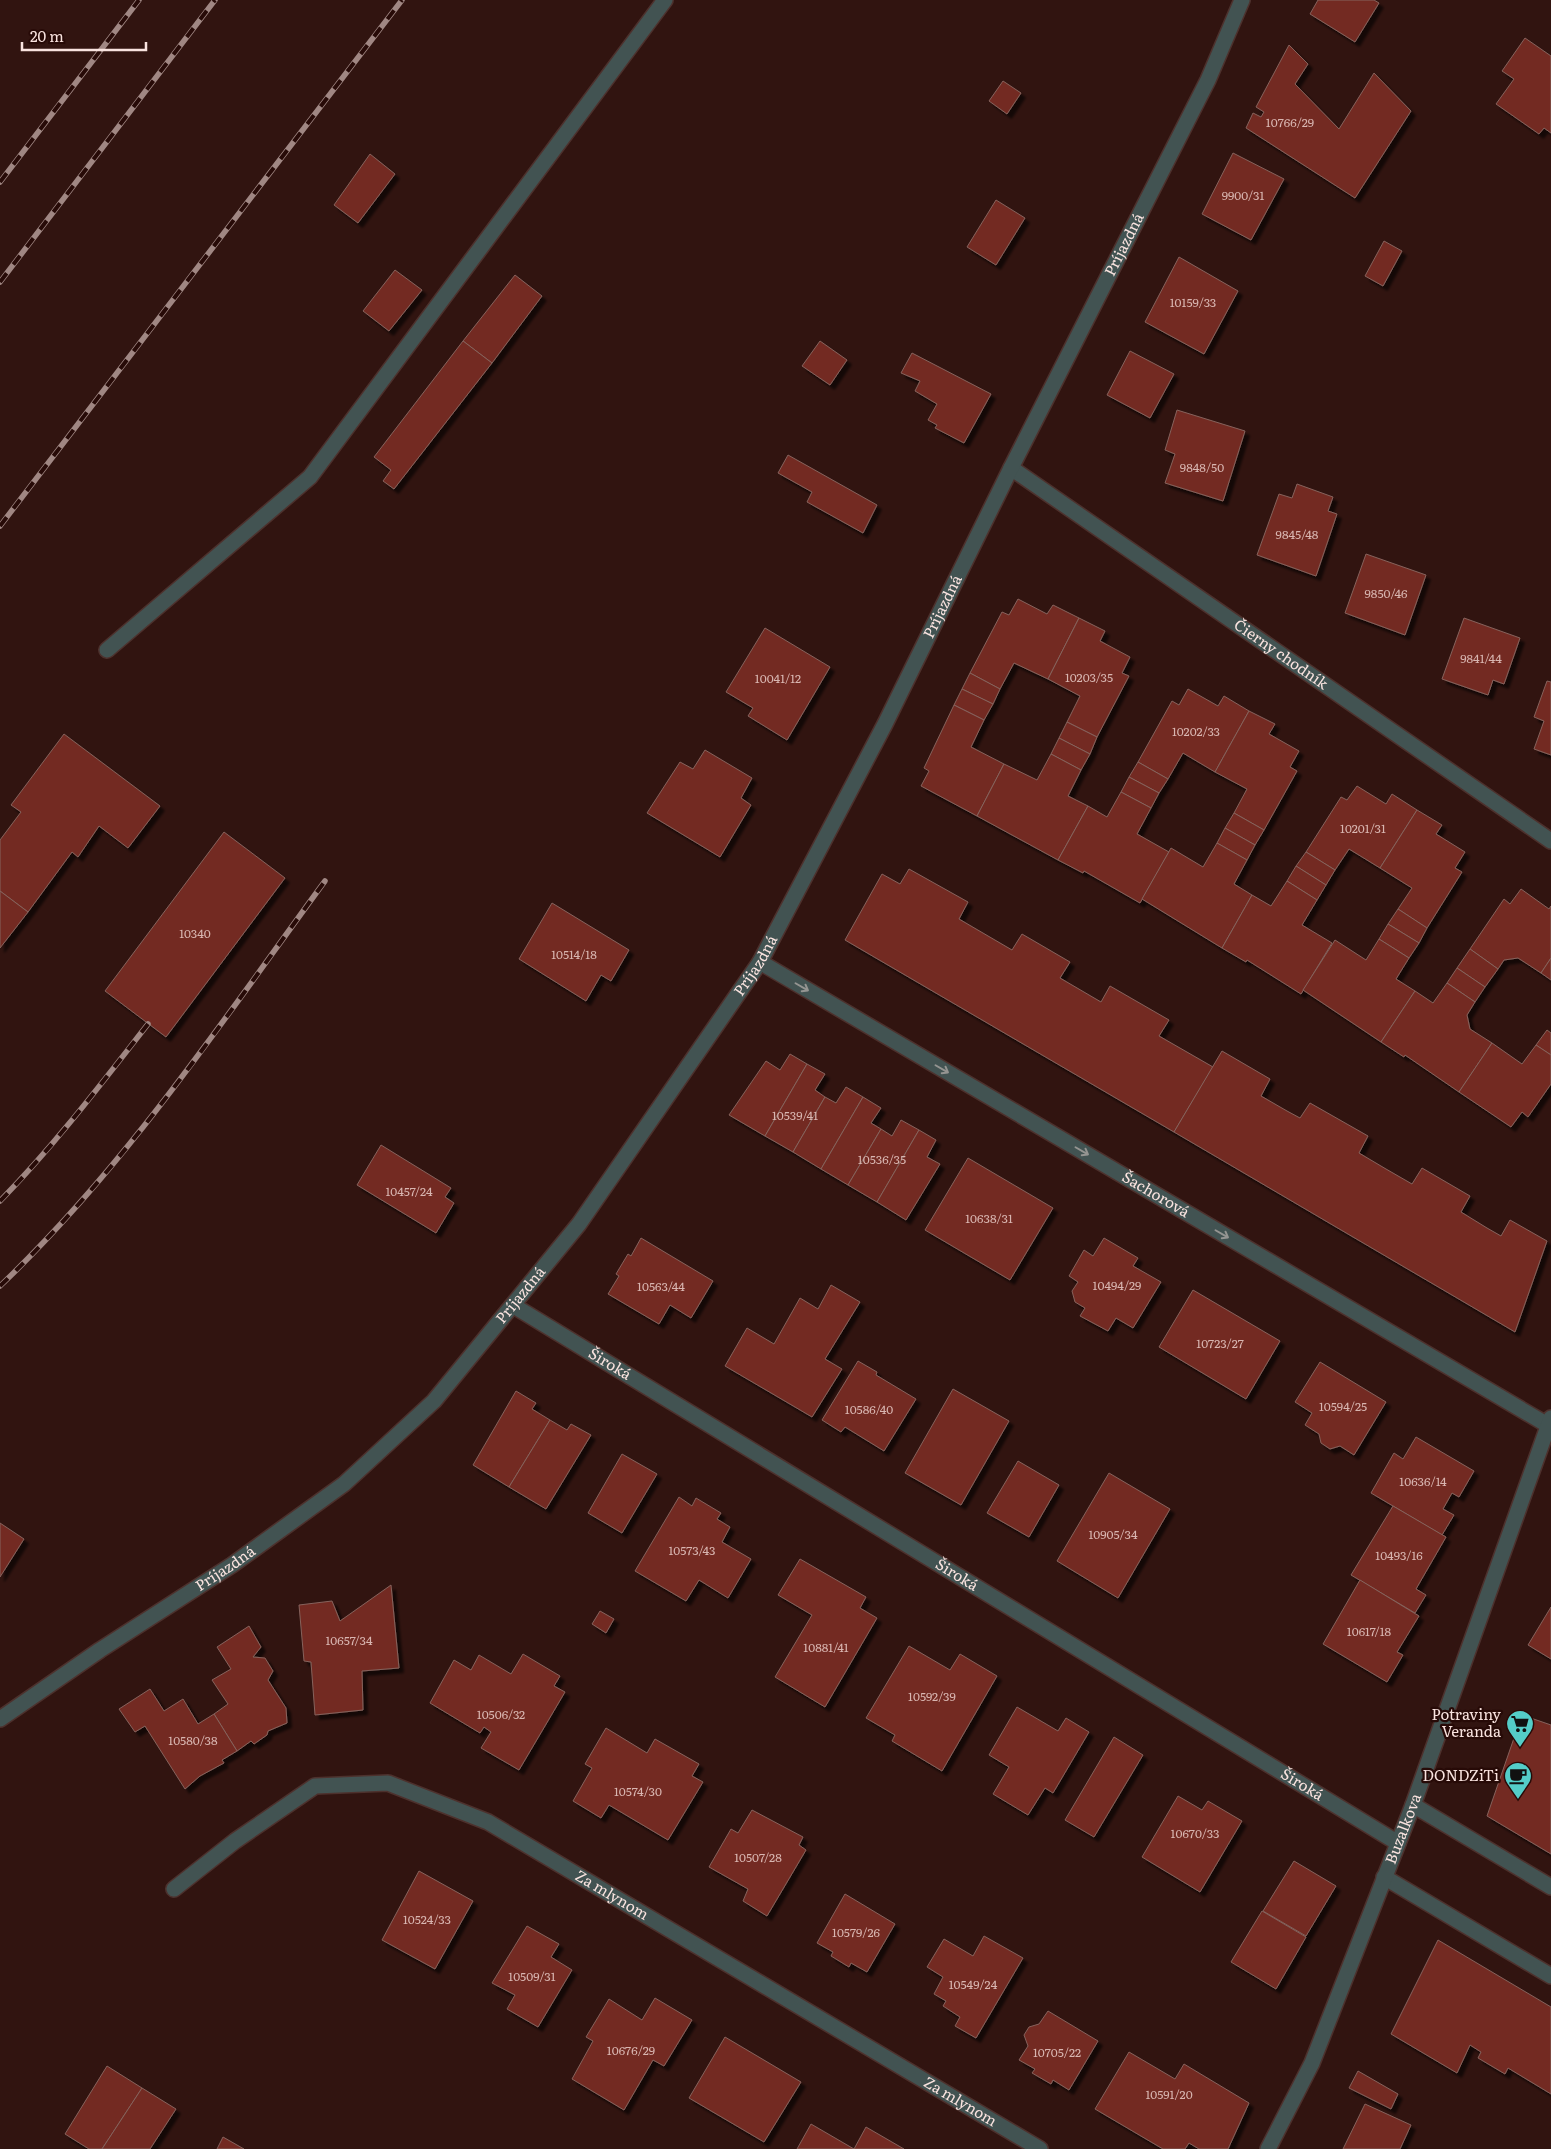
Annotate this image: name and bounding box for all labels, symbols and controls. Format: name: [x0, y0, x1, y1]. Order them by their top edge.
scale bar: [22, 20, 146, 52]
text: 20 m: [30, 24, 64, 47]
house number: 10766/29: [1266, 113, 1314, 131]
house number: 9900/31: [1222, 186, 1264, 204]
street label: Príjazdná: [1097, 208, 1149, 280]
house number: 10159/33: [1170, 293, 1216, 311]
house number: 9848/50: [1180, 458, 1224, 476]
house number: 9845/48: [1276, 525, 1319, 543]
street label: Príjazdná: [916, 570, 967, 642]
house number: 9850/46: [1365, 584, 1408, 602]
street label: Čierny chodník: [1230, 612, 1334, 694]
house number: 9841/44: [1460, 649, 1502, 667]
house number: 10203/35: [1065, 668, 1113, 686]
house number: 10041/12: [755, 669, 801, 687]
house number: 10202/33: [1172, 722, 1220, 740]
house number: 10201/31: [1340, 819, 1386, 837]
house number: 10340: [179, 924, 211, 942]
street label: Príjazdná: [727, 930, 783, 1000]
house number: 10514/18: [551, 945, 597, 963]
one-way arrow: [794, 982, 808, 992]
one-way arrow: [934, 1065, 948, 1075]
house number: 10539/41: [772, 1106, 818, 1124]
one-way arrow: [1074, 1147, 1088, 1157]
house number: 10536/35: [858, 1150, 906, 1168]
street label: Šachorová: [1118, 1164, 1195, 1223]
house number: 10457/24: [385, 1182, 433, 1200]
house number: 10638/31: [965, 1209, 1013, 1227]
one-way arrow: [1214, 1229, 1228, 1239]
street label: Príjazdná: [489, 1260, 551, 1328]
house number: 10494/29: [1093, 1276, 1141, 1294]
house number: 10563/44: [637, 1277, 685, 1295]
house number: 10723/27: [1196, 1334, 1244, 1352]
street label: Široká: [585, 1341, 637, 1385]
house number: 10594/25: [1319, 1397, 1367, 1415]
house number: 10586/40: [845, 1400, 893, 1418]
house number: 10636/14: [1399, 1472, 1447, 1490]
house number: 10905/34: [1088, 1525, 1138, 1543]
street label: Príjazdná: [190, 1538, 260, 1596]
house number: 10573/43: [668, 1541, 716, 1559]
house number: 10493/16: [1375, 1546, 1423, 1564]
street label: Široká: [932, 1552, 984, 1596]
house number: 10617/18: [1347, 1622, 1392, 1640]
house number: 10657/34: [325, 1631, 373, 1649]
house number: 10881/41: [803, 1638, 849, 1656]
house number: 10592/39: [908, 1687, 956, 1705]
place label: Potraviny Veranda: [1431, 1702, 1502, 1742]
house number: 10506/32: [477, 1705, 525, 1723]
supermarket icon: Potraviny Veranda: [1505, 1709, 1535, 1748]
house number: 10580/38: [168, 1731, 218, 1749]
street label: Široká: [1277, 1761, 1330, 1806]
cafe icon: DONDZiTi: [1503, 1761, 1533, 1800]
place label: DONDZiTi: [1423, 1763, 1499, 1786]
house number: 10574/30: [614, 1782, 662, 1800]
street label: Buzalkova: [1378, 1789, 1427, 1867]
house number: 10670/33: [1171, 1824, 1219, 1842]
house number: 10507/28: [734, 1848, 782, 1866]
street label: Za mlynom: [572, 1863, 654, 1925]
house number: 10524/33: [403, 1910, 451, 1928]
house number: 10579/26: [832, 1923, 880, 1941]
house number: 10509/31: [508, 1967, 556, 1985]
house number: 10549/24: [949, 1975, 998, 1993]
house number: 10676/29: [607, 2041, 655, 2059]
house number: 10705/22: [1033, 2043, 1081, 2061]
street label: Za mlynom: [920, 2070, 1002, 2131]
house number: 10591/20: [1145, 2085, 1193, 2103]

